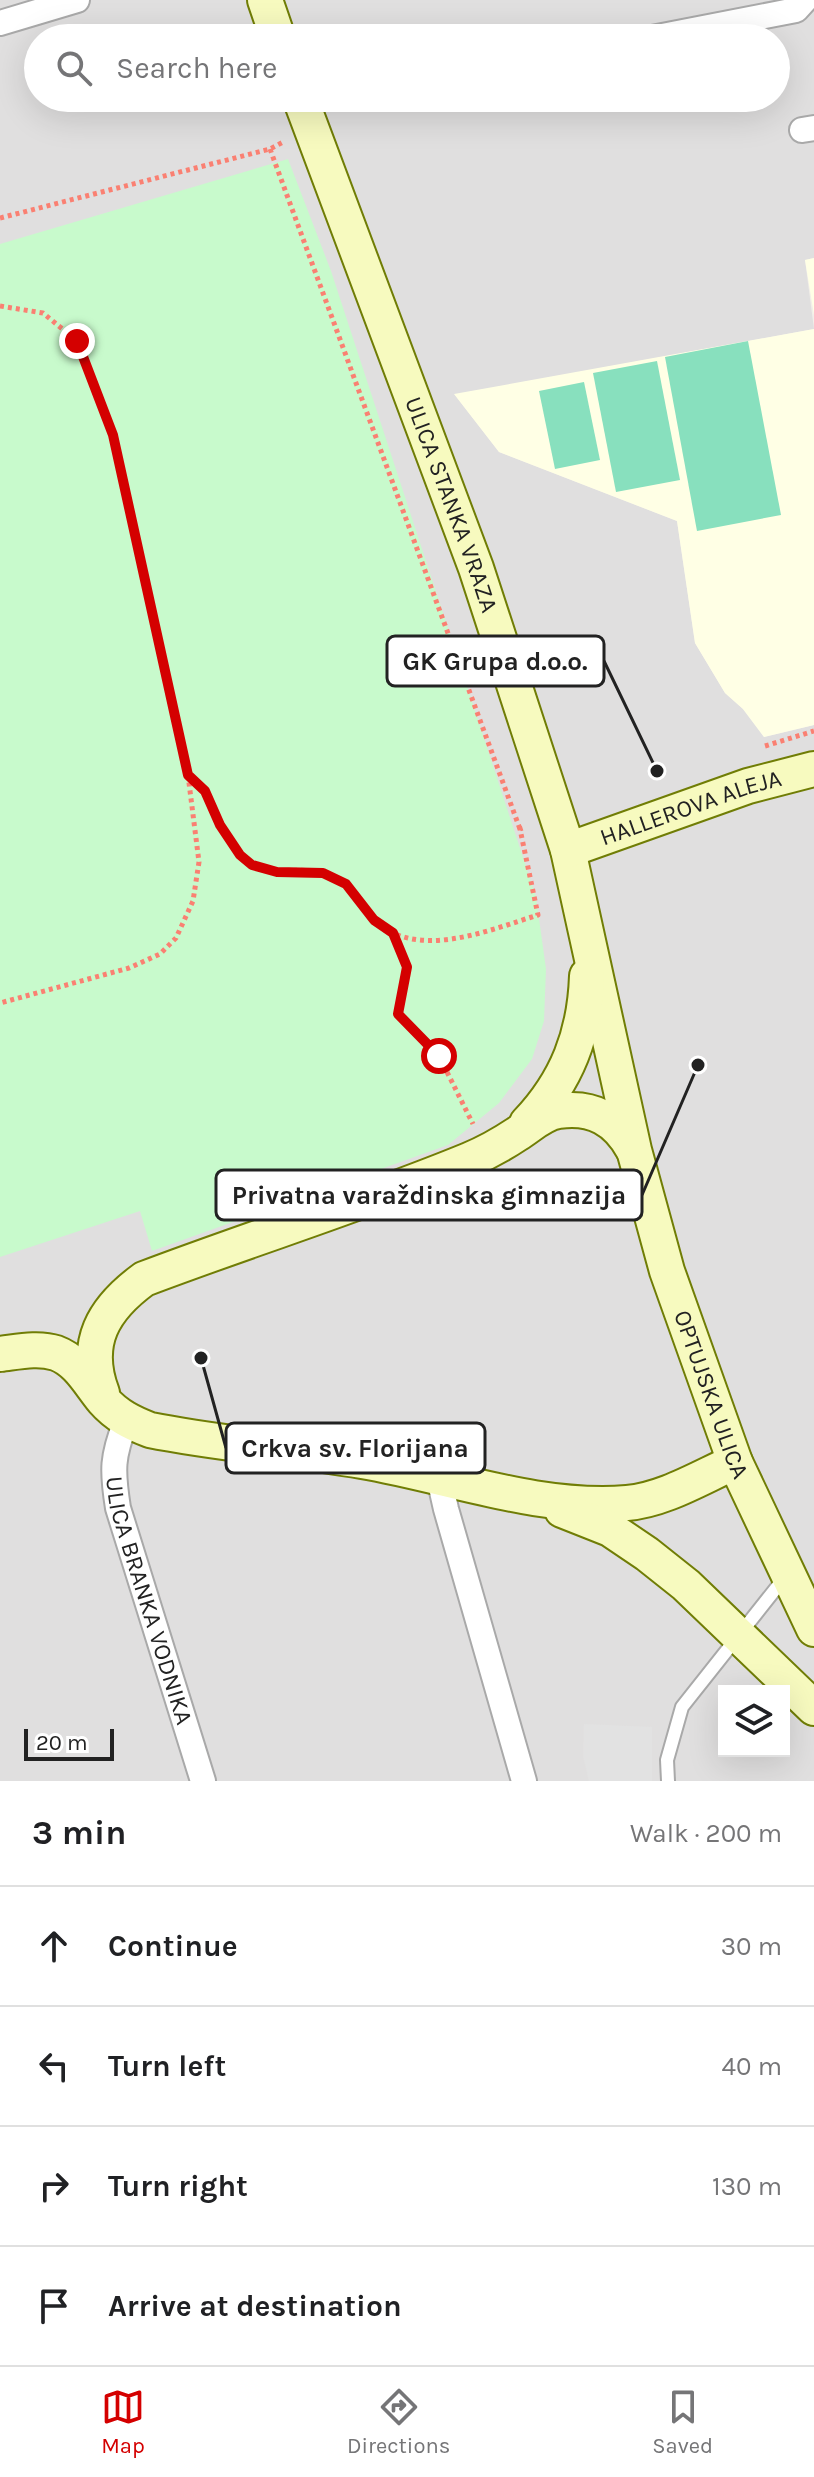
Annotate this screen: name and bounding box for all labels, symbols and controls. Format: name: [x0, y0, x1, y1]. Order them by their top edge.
search box: [24, 24, 790, 112]
icon: search: [52, 46, 96, 90]
text: Search here: [116, 50, 277, 86]
route end: [59, 323, 95, 359]
street label: ULICA STANKA VRAZA: [399, 393, 504, 616]
callout: GK Grupa d.o.o.: [387, 636, 604, 686]
text: GK Grupa d.o.o.: [402, 646, 588, 677]
street label: HALLEROVA ALEJA: [596, 764, 785, 851]
route start: [421, 1038, 457, 1074]
callout: Privatna varaždinska gimnazija: [216, 1170, 642, 1220]
text: Privatna varaždinska gimnazija: [232, 1180, 626, 1211]
street label: OPTUJSKA ULICA: [668, 1306, 755, 1483]
callout: Crkva sv. Florijana: [226, 1423, 485, 1473]
text: Crkva sv. Florijana: [241, 1433, 469, 1464]
street label: ULICA BRANKA VODNIKA: [100, 1475, 199, 1728]
map controls: [718, 1685, 790, 1757]
button: layers: [718, 1685, 790, 1757]
scale bar: [24, 1725, 114, 1761]
text: 20 m: [36, 1730, 88, 1756]
text: 3 min: [32, 1813, 126, 1853]
text: Walk · 200 m: [630, 1818, 782, 1849]
icon: ahead: [32, 1924, 76, 1968]
text: Continue: [108, 1928, 238, 1964]
text: 30 m: [721, 1931, 782, 1962]
icon: left: [32, 2044, 76, 2088]
text: Turn left: [108, 2048, 226, 2084]
text: 40 m: [722, 2051, 782, 2082]
icon: right: [32, 2164, 76, 2208]
text: Turn right: [108, 2168, 248, 2204]
text: 130 m: [712, 2171, 782, 2202]
icon: arrive: [32, 2284, 76, 2328]
text: Arrive at destination: [108, 2288, 402, 2324]
tab: Map: [101, 2385, 145, 2459]
tab: Directions: [347, 2385, 450, 2459]
tab: Saved: [652, 2385, 713, 2459]

